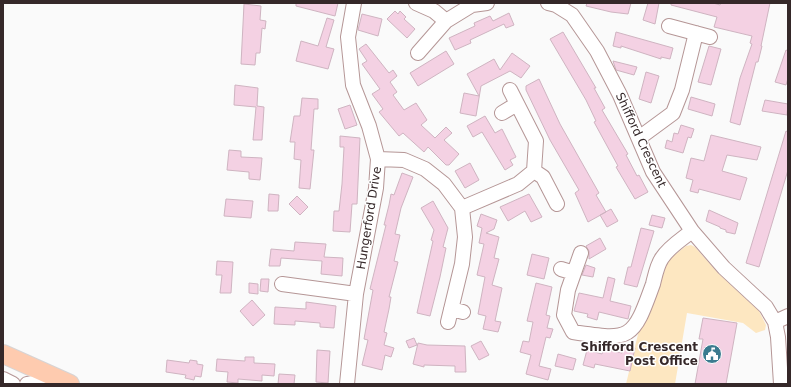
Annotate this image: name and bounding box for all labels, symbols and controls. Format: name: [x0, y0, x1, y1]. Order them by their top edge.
street label: Shifford Crescent: [613, 90, 669, 190]
street label: Hungerford Drive: [354, 166, 384, 270]
place label: Shifford Crescent Post Office: [581, 340, 698, 368]
public building icon: Shifford Crescent Post Office: [701, 343, 723, 365]

